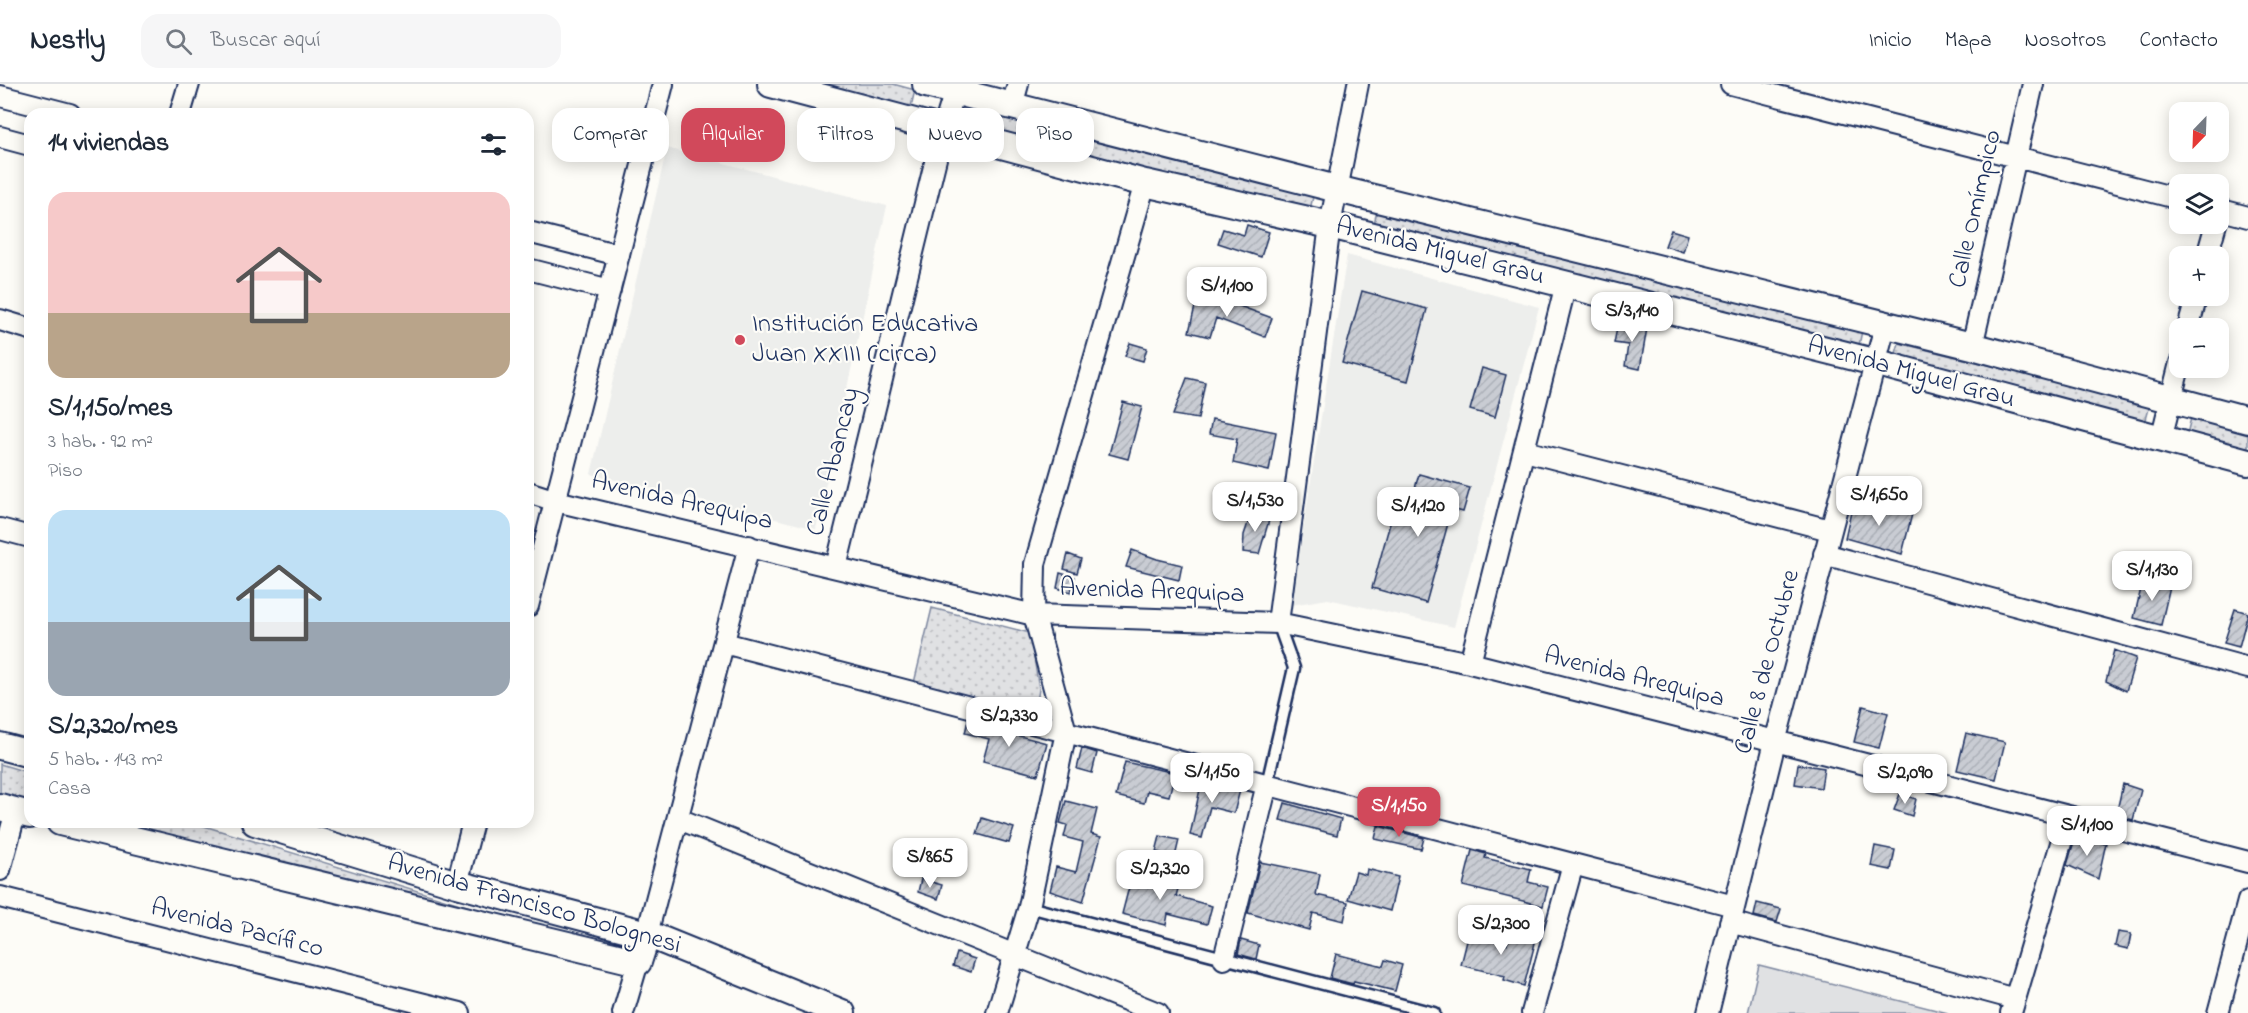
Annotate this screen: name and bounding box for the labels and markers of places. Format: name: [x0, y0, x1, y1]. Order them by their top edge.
pin: S/1,100: [1172, 267, 1282, 318]
pin: S/3,140: [1577, 292, 1687, 343]
place label: Institución Educativa Juan XXIII (circa): [752, 306, 978, 374]
marker: Institución Educativa Juan XXIII (circa): [733, 333, 747, 347]
pin: S/1,650: [1824, 476, 1934, 527]
pin: S/1,530: [1200, 482, 1310, 533]
pin: S/1,120: [1363, 487, 1473, 538]
pin: S/1,130: [2097, 551, 2207, 602]
pin: S/2,330: [954, 697, 1064, 748]
pin: S/1,150: [1157, 753, 1267, 804]
pin: S/2,090: [1850, 754, 1960, 805]
pin: S/1,150: [1344, 787, 1454, 838]
pin: S/1,100: [2032, 806, 2142, 857]
pin: S/865: [888, 838, 972, 889]
pin: S/2,320: [1105, 850, 1215, 901]
pin: S/2,300: [1446, 905, 1556, 956]

